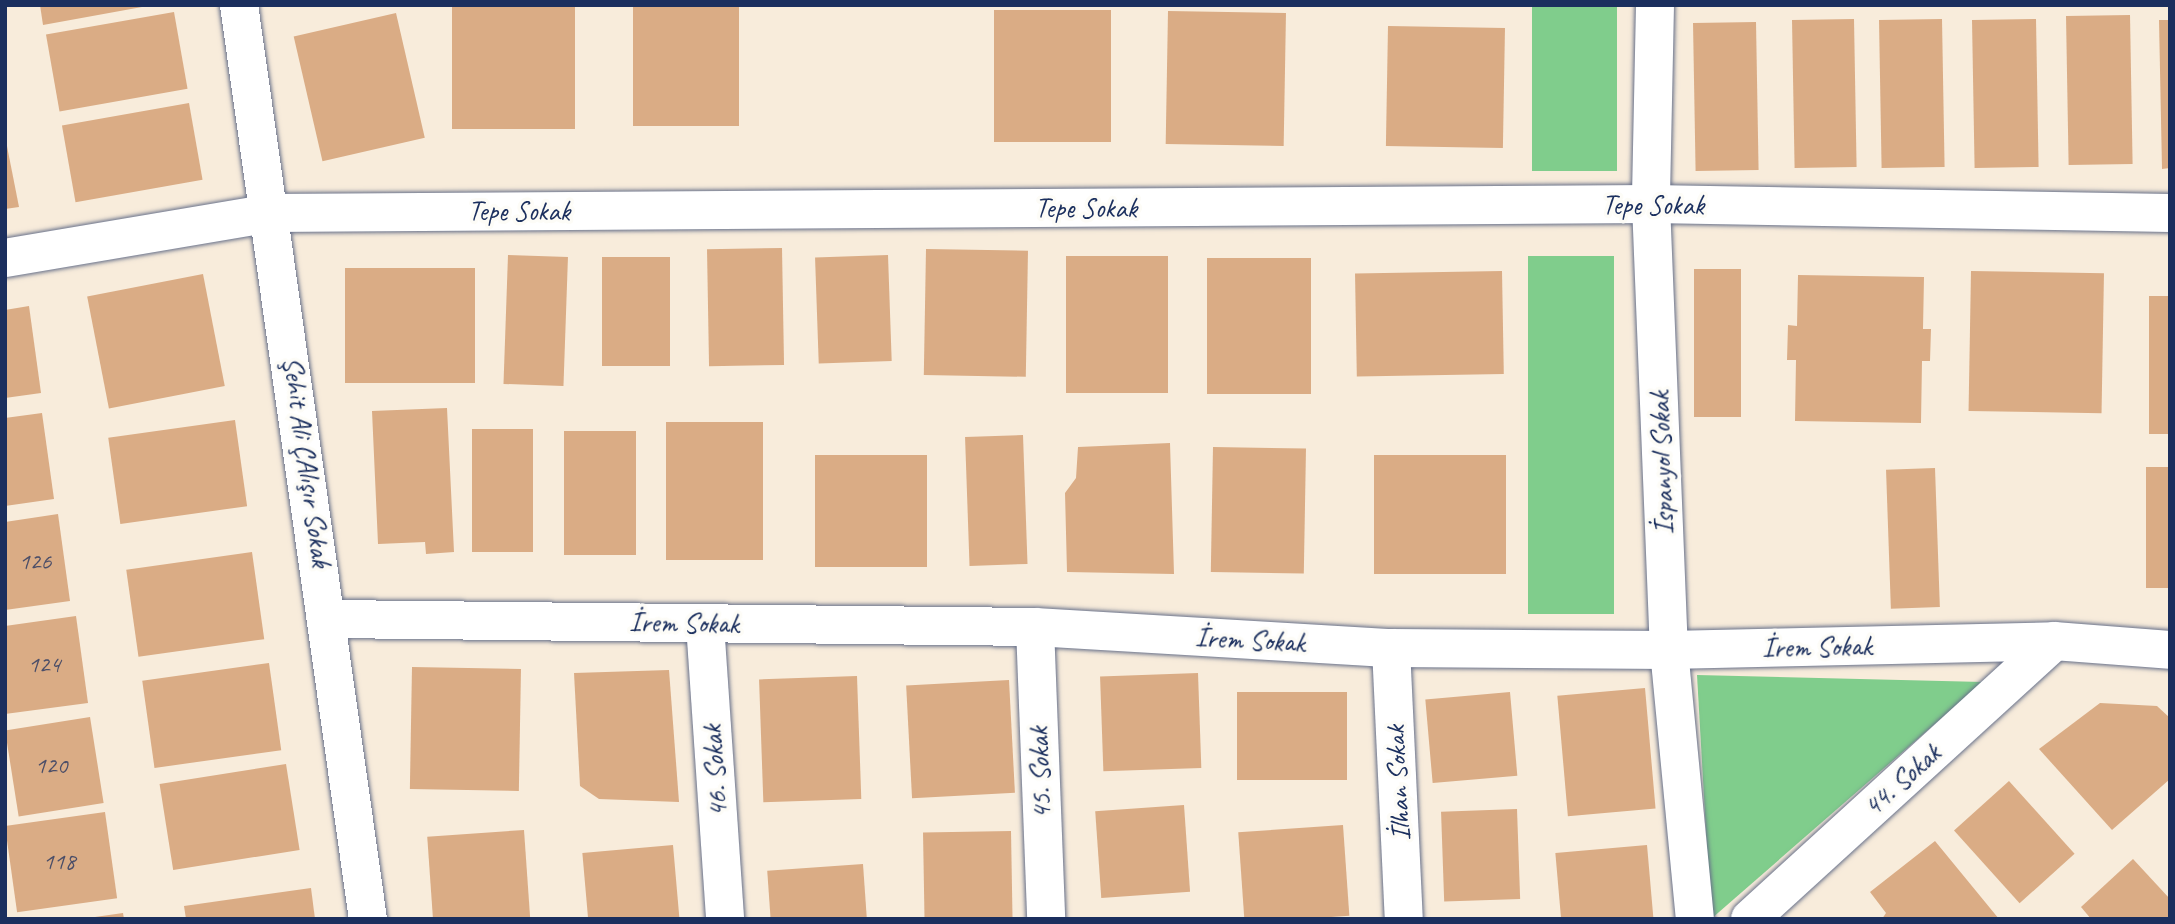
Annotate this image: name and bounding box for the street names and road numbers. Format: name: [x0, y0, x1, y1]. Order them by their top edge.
street label: Tepe Sokak: [1603, 188, 1703, 222]
street label: Tepe Sokak: [1036, 191, 1136, 225]
street label: Tepe Sokak: [469, 194, 569, 228]
street label: Şehit Ali ÇAlışır Sokak: [276, 355, 338, 569]
street label: İspanyol Sokak: [1643, 391, 1681, 535]
street label: İrem Sokak: [629, 605, 739, 641]
street label: İrem Sokak: [1195, 620, 1305, 660]
street label: İrem Sokak: [1762, 629, 1872, 665]
street label: 46. Sokak: [695, 724, 735, 818]
street label: İlhan Sokak: [1378, 725, 1418, 841]
street label: 45. Sokak: [1022, 726, 1058, 820]
street label: 44. Sokak: [1856, 737, 1948, 823]

